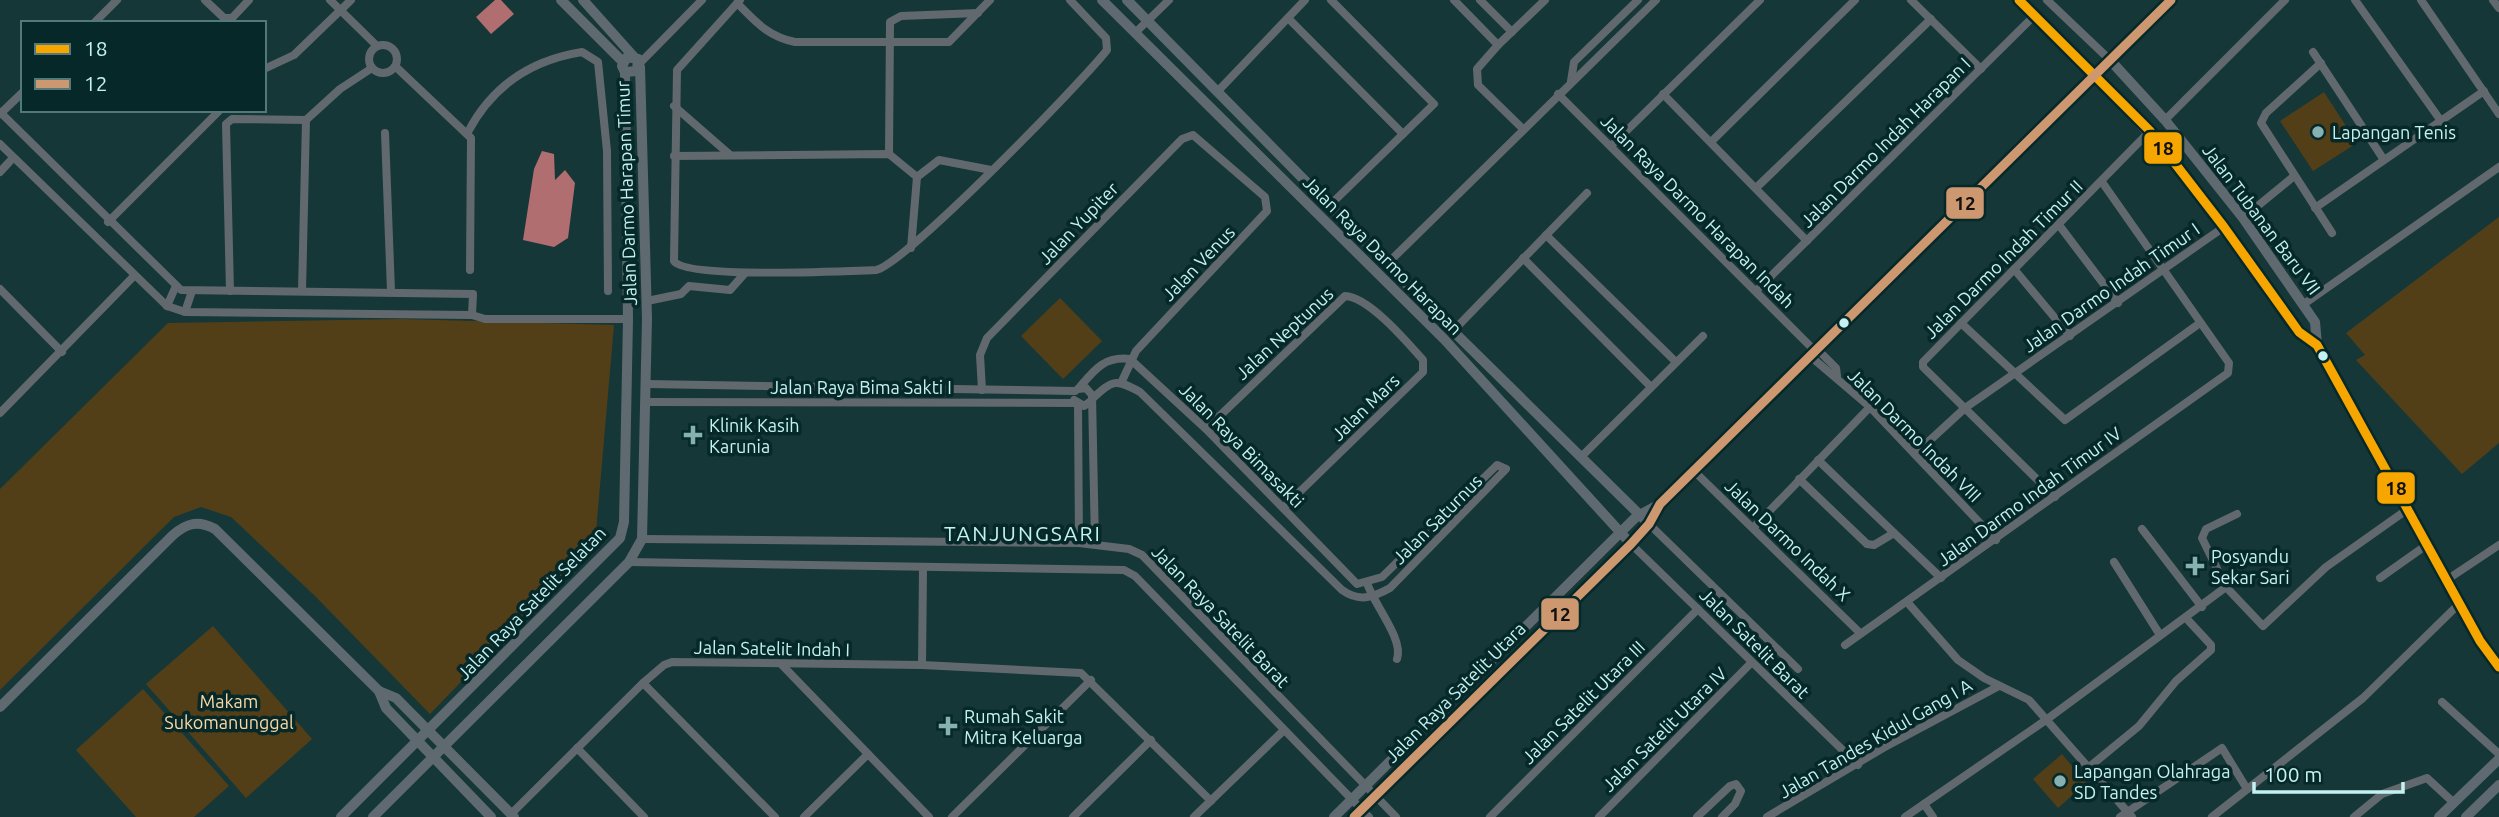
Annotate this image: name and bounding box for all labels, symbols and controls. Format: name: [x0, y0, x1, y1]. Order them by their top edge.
legend: [21, 21, 266, 112]
text: 18: [84, 36, 108, 60]
street label: Jalan Darmo Indah Harapan I: [1796, 53, 1974, 231]
text: 12: [84, 71, 108, 95]
street label: Jalan Darmo Harapan Timur: [612, 80, 640, 306]
street label: Jalan Raya Darmo Harapan Indah: [1597, 110, 1799, 312]
place label: Lapangan Tenis: [2332, 122, 2456, 142]
marker: Lapangan Tenis: [2310, 124, 2326, 140]
line badge: 18: [2143, 131, 2183, 165]
text: 18: [2152, 137, 2174, 159]
street label: Jalan Tubanan Baru VII: [2199, 140, 2325, 298]
street label: Jalan Raya Darmo Harapan: [1300, 172, 1466, 338]
street label: Jalan Darmo Indah Timur II: [1920, 176, 2086, 342]
street label: Jalan Yupiter: [1034, 178, 1122, 268]
line badge: 12: [1945, 186, 1985, 220]
text: 12: [1954, 192, 1976, 214]
street label: Jalan Darmo Indah Timur I: [2019, 218, 2203, 356]
street label: Jalan Venus: [1158, 222, 1239, 304]
street label: Jalan Neptunus: [1231, 283, 1337, 383]
unlabelled marker: [1837, 316, 1851, 330]
unlabelled marker: [2316, 349, 2330, 363]
street label: Jalan Darmo Indah VIII: [1844, 364, 1986, 506]
street label: Jalan Mars: [1327, 370, 1403, 444]
street label: Jalan Raya Bima Sakti I: [770, 377, 952, 397]
street label: Jalan Raya Bimasakti: [1176, 379, 1308, 511]
place label: Klinik Kasih Karunia: [709, 415, 800, 456]
street label: Jalan Darmo Indah Timur IV: [1933, 422, 2125, 569]
marker: Klinik Kasih Karunia: [683, 425, 703, 445]
street label: Jalan Saturnus: [1388, 470, 1486, 568]
line badge: 18: [2376, 471, 2416, 505]
street label: Jalan Darmo Indah X: [1721, 475, 1855, 605]
text: 18: [2385, 477, 2407, 499]
district label: TANJUNGSARI: [944, 521, 1102, 545]
street label: Jalan Raya Satelit Selatan: [453, 522, 609, 684]
street label: Jalan Raya Satelit Barat: [1148, 541, 1294, 691]
place label: Posyandu Sekar Sari: [2211, 546, 2290, 587]
marker: Posyandu Sekar Sari: [2185, 556, 2205, 576]
street label: Jalan Satelit Barat: [1696, 584, 1814, 702]
line badge: 12: [1540, 597, 1580, 631]
text: 12: [1549, 603, 1571, 625]
street label: Jalan Raya Satelit Utara: [1381, 618, 1529, 766]
street label: Jalan Satelit Indah I: [694, 637, 850, 659]
street label: Jalan Satelit Utara III: [1518, 637, 1648, 767]
street label: Jalan Satelit Utara IV: [1598, 662, 1731, 795]
street label: Jalan Tandes Kidul Gang I A: [1775, 674, 1975, 802]
park label: Makam Sukomanunggal: [164, 691, 294, 732]
place label: Rumah Sakit Mitra Keluarga: [964, 706, 1083, 747]
marker: Rumah Sakit Mitra Keluarga: [938, 716, 958, 736]
scale bar: [2254, 750, 2403, 794]
place label: Lapangan Olahraga SD Tandes: [2074, 761, 2230, 802]
text: 100 m: [2264, 762, 2322, 786]
marker: Lapangan Olahraga SD Tandes: [2052, 773, 2068, 789]

